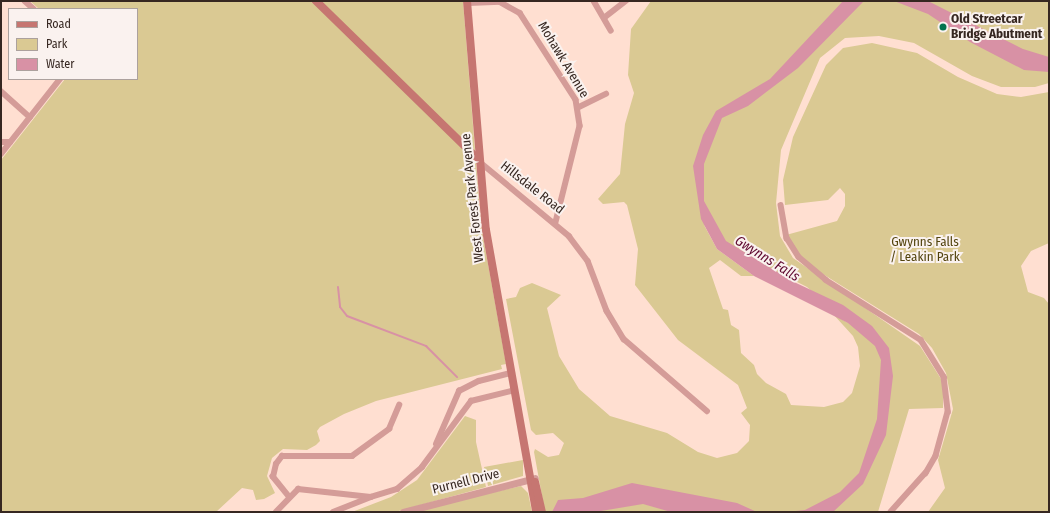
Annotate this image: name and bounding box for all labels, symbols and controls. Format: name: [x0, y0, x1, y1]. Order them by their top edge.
legend: [8, 8, 138, 80]
place label: Old Streetcar Bridge Abutment: [951, 12, 1042, 43]
text: Road: [46, 17, 71, 31]
street label: Mohawk Avenue: [534, 19, 592, 101]
marker: Old Streetcar Bridge Abutment: [938, 22, 948, 32]
text: Park: [46, 37, 67, 51]
text: Water: [46, 57, 74, 71]
street label: West Forest Park Avenue: [458, 133, 488, 263]
street label: Hillsdale Road: [497, 158, 567, 218]
water label: Gwynns Falls: [732, 232, 802, 286]
park label: Gwynns Falls / Leakin Park: [890, 235, 960, 266]
street label: Purnell Drive: [431, 466, 501, 498]

